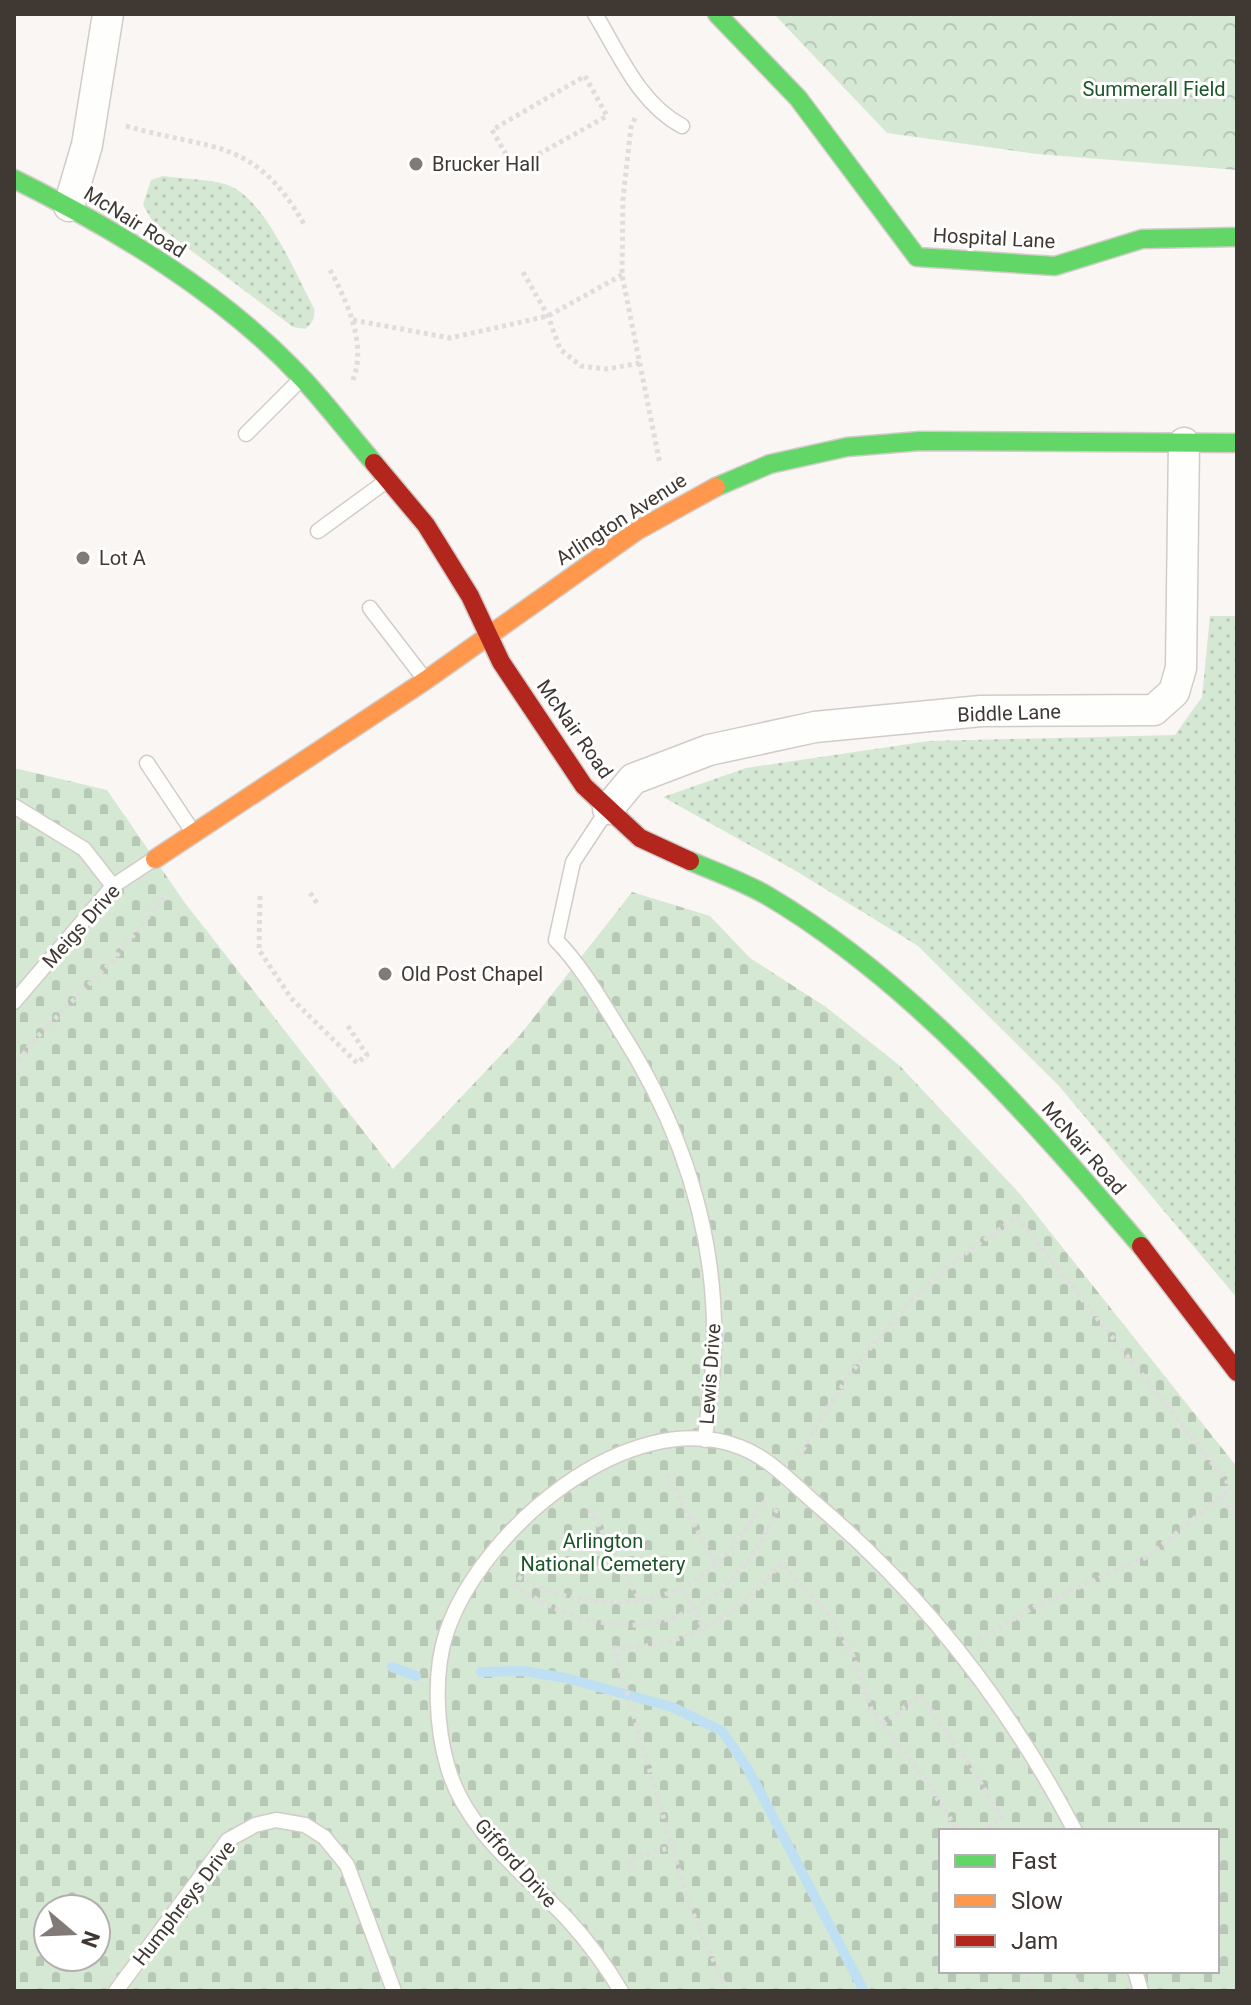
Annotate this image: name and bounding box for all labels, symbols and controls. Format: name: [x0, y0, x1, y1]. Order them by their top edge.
park label: Summerall Field: [1082, 77, 1226, 101]
place label: Brucker Hall: [432, 152, 540, 176]
marker: Brucker Hall: [407, 155, 425, 173]
street label: McNair Road: [80, 181, 190, 263]
street label: Hospital Lane: [932, 223, 1056, 253]
street label: Arlington Avenue: [551, 468, 691, 570]
place label: Lot A: [99, 546, 146, 570]
marker: Lot A: [74, 549, 92, 567]
street label: McNair Road: [532, 675, 618, 783]
street label: Biddle Lane: [957, 699, 1061, 727]
street label: Meigs Drive: [37, 879, 125, 973]
place label: Old Post Chapel: [401, 962, 543, 986]
marker: Old Post Chapel: [376, 965, 394, 983]
street label: McNair Road: [1037, 1097, 1131, 1199]
street label: Lewis Drive: [694, 1323, 726, 1425]
park label: Arlington National Cemetery: [520, 1529, 686, 1576]
street label: Gifford Drive: [470, 1814, 562, 1912]
legend: [939, 1829, 1219, 1973]
street label: Humphreys Drive: [128, 1836, 240, 1970]
text: Fast: [1011, 1847, 1057, 1875]
text: Slow: [1011, 1887, 1063, 1915]
north arrow: [32, 1893, 112, 1973]
text: Jam: [1011, 1927, 1058, 1955]
text: N: [76, 1928, 105, 1951]

